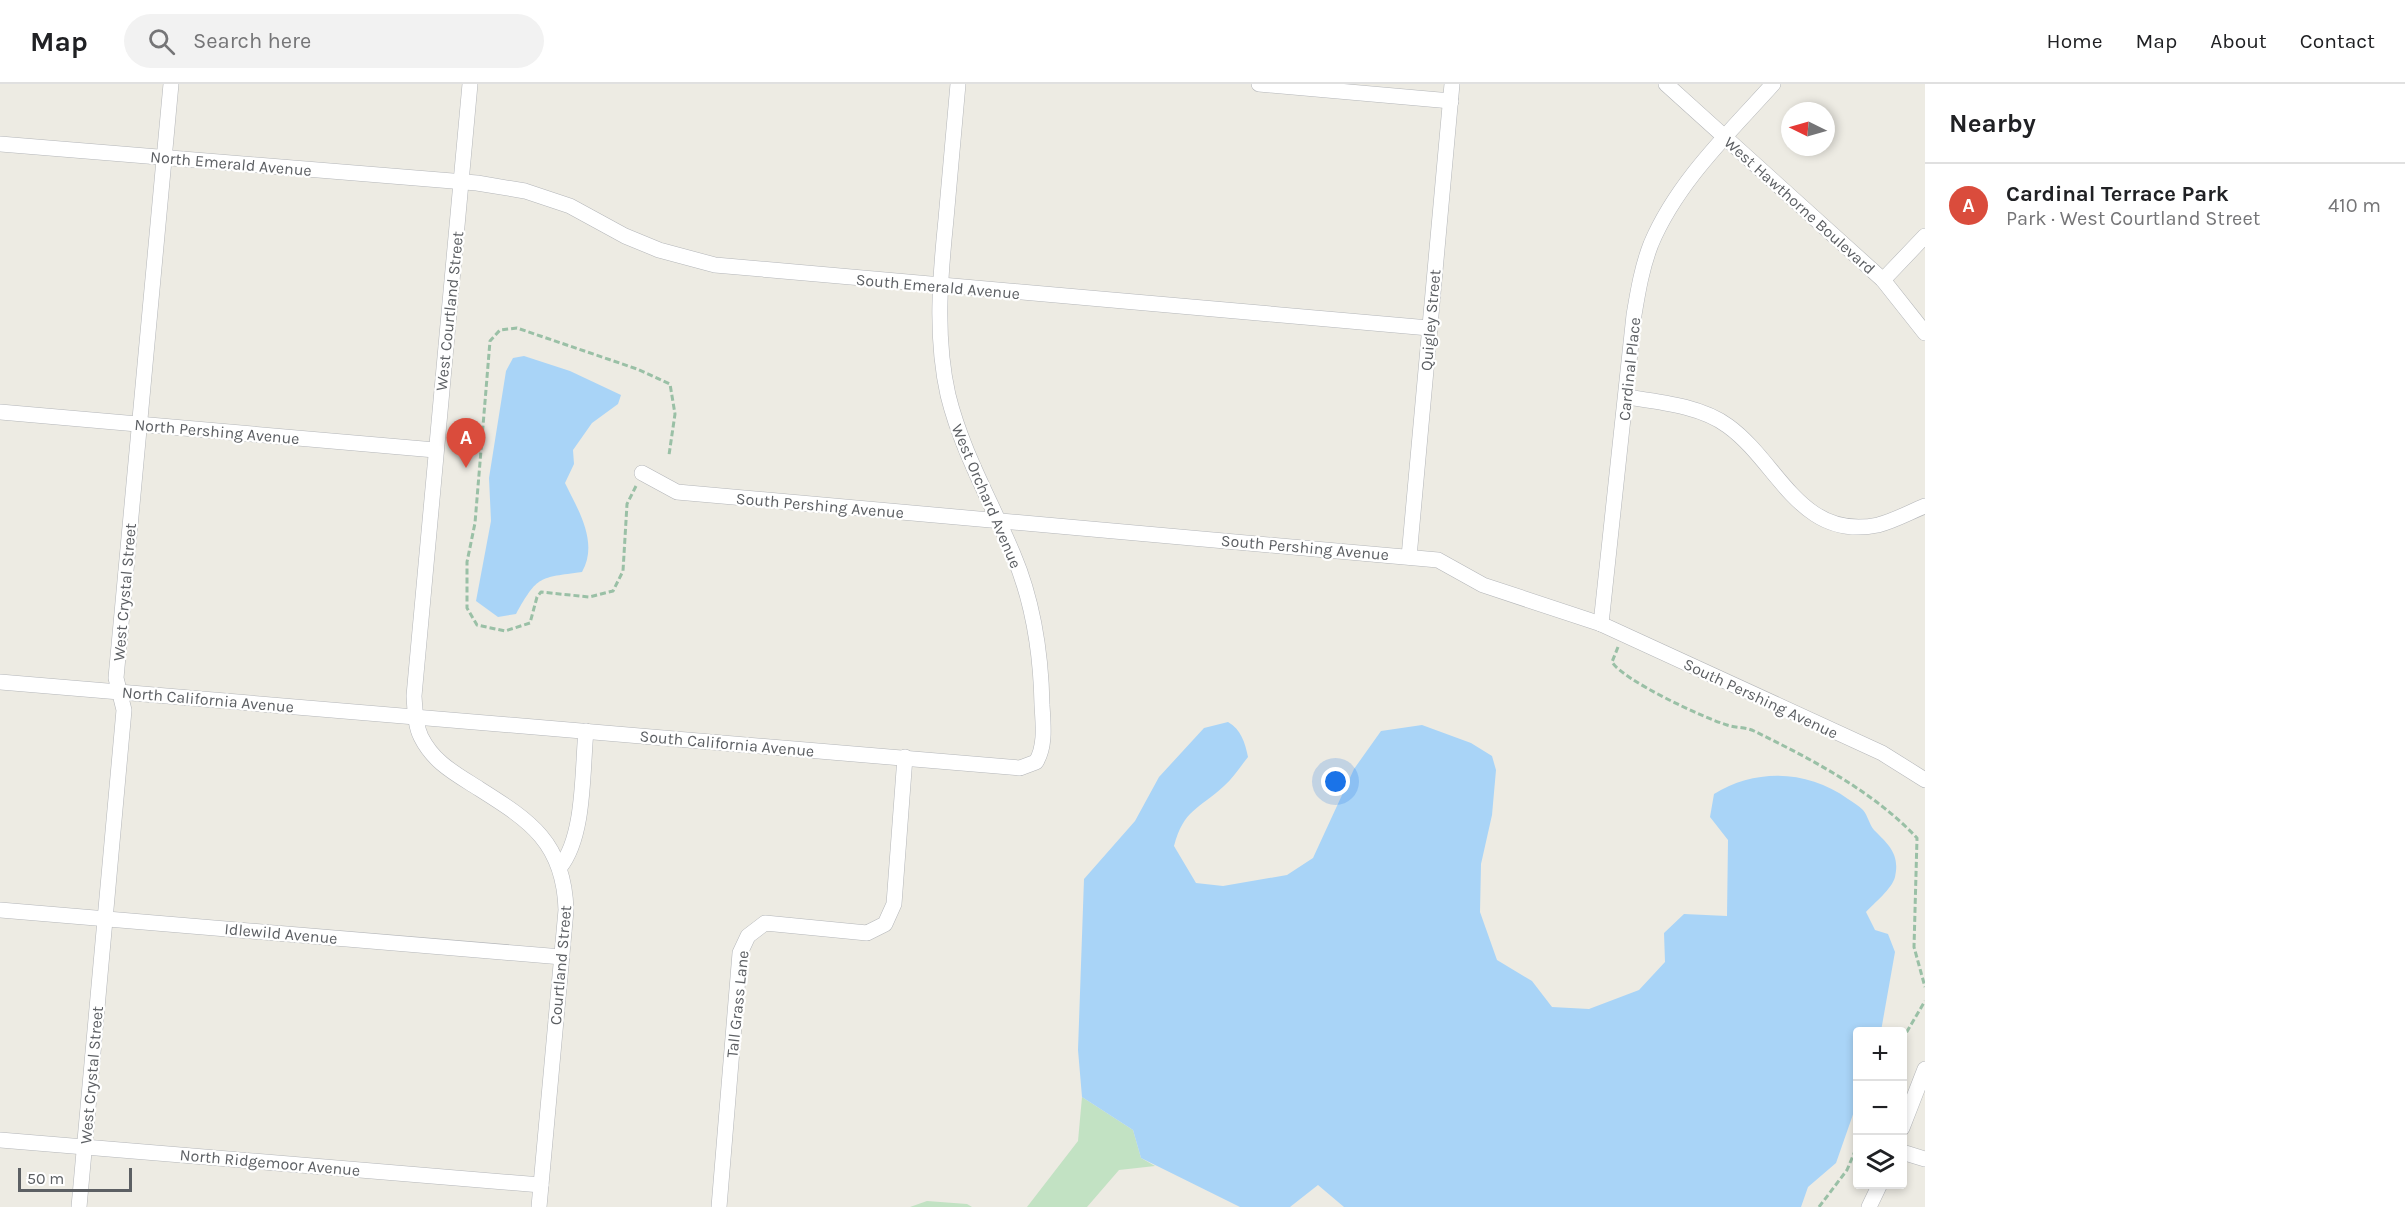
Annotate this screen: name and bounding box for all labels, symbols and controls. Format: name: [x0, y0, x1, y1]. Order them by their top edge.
search box: [124, 14, 544, 68]
text: Map: [30, 25, 88, 58]
icon: search: [145, 25, 178, 58]
text: Search here: [193, 28, 311, 54]
text: Home: [2047, 29, 2103, 53]
text: Map: [2136, 29, 2177, 53]
text: About: [2210, 29, 2267, 53]
text: Contact: [2300, 29, 2375, 53]
north arrow: [1781, 102, 1835, 156]
text: Nearby: [1949, 108, 2036, 139]
street label: West Hawthorne Boulevard: [1720, 133, 1879, 278]
street label: North Emerald Avenue: [149, 147, 313, 180]
text: Cardinal Terrace Park: [2006, 181, 2229, 207]
text: A: [1962, 194, 1975, 217]
text: 410 m: [2328, 194, 2381, 217]
text: Park · West Courtland Street: [2006, 207, 2260, 230]
street label: West Courtland Street: [432, 230, 467, 392]
street label: Quigley Street: [1417, 269, 1444, 372]
street label: South Emerald Avenue: [855, 270, 1021, 303]
street label: Cardinal Place: [1615, 316, 1644, 422]
street label: North Pershing Avenue: [134, 415, 300, 448]
pin: A: [446, 418, 486, 468]
street label: West Orchard Avenue: [948, 421, 1026, 571]
street label: South Pershing Avenue: [735, 489, 905, 522]
street label: West Crystal Street: [109, 522, 140, 662]
street label: South Pershing Avenue: [1220, 531, 1390, 564]
street label: South Pershing Avenue: [1680, 654, 1841, 743]
street label: North California Avenue: [121, 683, 295, 716]
street label: South California Avenue: [639, 726, 815, 761]
your location: [1321, 767, 1350, 796]
street label: Courtland Street: [546, 904, 575, 1026]
street label: Idlewild Avenue: [224, 919, 338, 948]
street label: Tall Grass Lane: [722, 949, 753, 1059]
street label: West Crystal Street: [76, 1005, 107, 1145]
map controls: [1853, 1027, 1907, 1189]
button: +: [1853, 1027, 1907, 1081]
button: −: [1853, 1081, 1907, 1135]
button: layers: [1853, 1135, 1907, 1189]
street label: North Ridgemoor Avenue: [179, 1145, 361, 1180]
scale bar: [18, 1165, 132, 1192]
text: 50 m: [27, 1169, 64, 1188]

